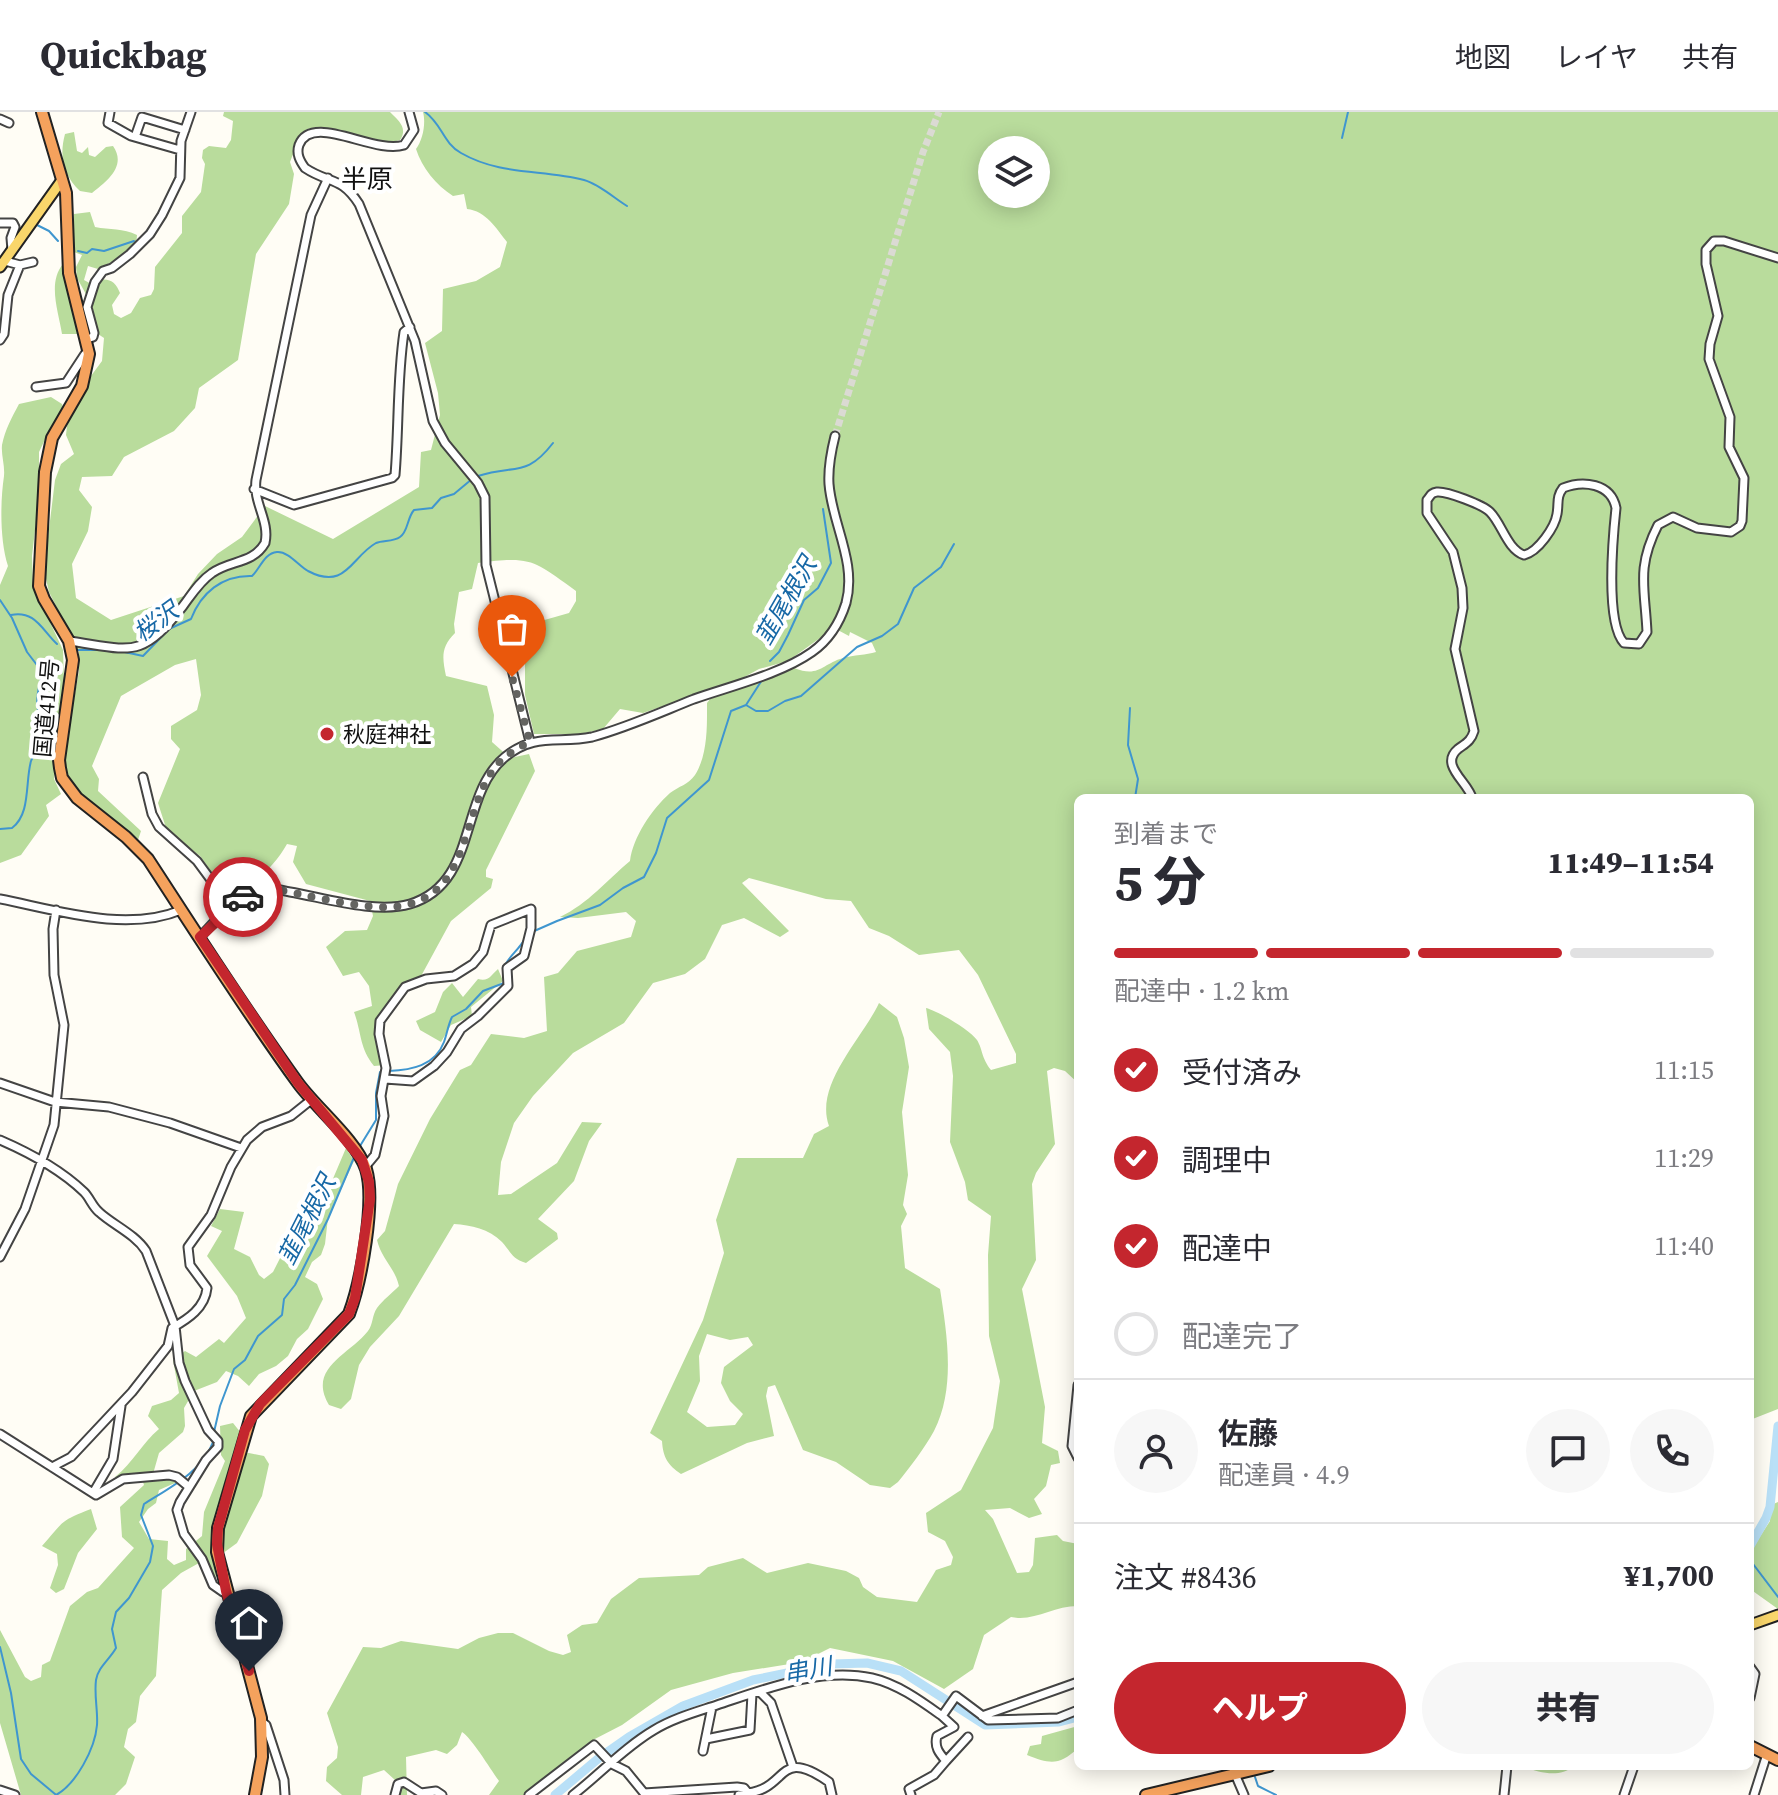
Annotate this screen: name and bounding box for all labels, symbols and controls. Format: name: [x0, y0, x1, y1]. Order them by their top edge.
text: Quickbag: [40, 29, 207, 81]
text: 地図: [1455, 38, 1511, 76]
text: レイヤ: [1555, 38, 1638, 76]
text: 共有: [1682, 38, 1738, 76]
map controls: [978, 136, 1050, 208]
button: layers: [978, 136, 1050, 208]
district label: 半原: [341, 161, 393, 197]
water label: 韮尾根沢: [747, 548, 825, 651]
water label: 桜沢: [127, 592, 187, 649]
pin: [478, 595, 546, 677]
icon: bag: [490, 607, 534, 651]
street label: 国道412号: [27, 657, 65, 759]
place label: 秋庭神社: [343, 719, 431, 749]
marker: 秋庭神社: [318, 725, 336, 743]
text: 到着まで: [1114, 816, 1218, 852]
text: 11:49–11:54: [1547, 842, 1714, 883]
text: 5 分: [1114, 846, 1206, 917]
courier: [203, 857, 283, 937]
icon: car: [221, 875, 265, 919]
text: 配達中 · 1.2 km: [1114, 973, 1289, 1009]
icon: check: [1114, 1048, 1158, 1092]
text: 受付済み: [1182, 1052, 1302, 1093]
text: 11:15: [1654, 1052, 1714, 1088]
icon: check: [1114, 1136, 1158, 1180]
text: 調理中: [1182, 1140, 1272, 1181]
text: 11:29: [1654, 1140, 1714, 1176]
water label: 韮尾根沢: [270, 1167, 344, 1270]
icon: check: [1114, 1224, 1158, 1268]
text: 配達中: [1182, 1228, 1272, 1269]
text: 11:40: [1654, 1228, 1714, 1264]
text: 配達完了: [1182, 1316, 1302, 1357]
button: person: [1114, 1409, 1198, 1493]
button: chat: [1526, 1409, 1610, 1493]
button: phone: [1630, 1409, 1714, 1493]
text: 佐藤: [1218, 1413, 1278, 1454]
text: 配達員 · 4.9: [1218, 1457, 1350, 1493]
text: ¥1,700: [1624, 1555, 1714, 1596]
text: 注文 #8436: [1114, 1557, 1257, 1598]
pin: [215, 1589, 283, 1671]
icon: home: [227, 1601, 271, 1645]
water label: 串川: [781, 1649, 837, 1690]
button: ヘルプ: [1114, 1662, 1406, 1754]
button: 共有: [1422, 1662, 1714, 1754]

